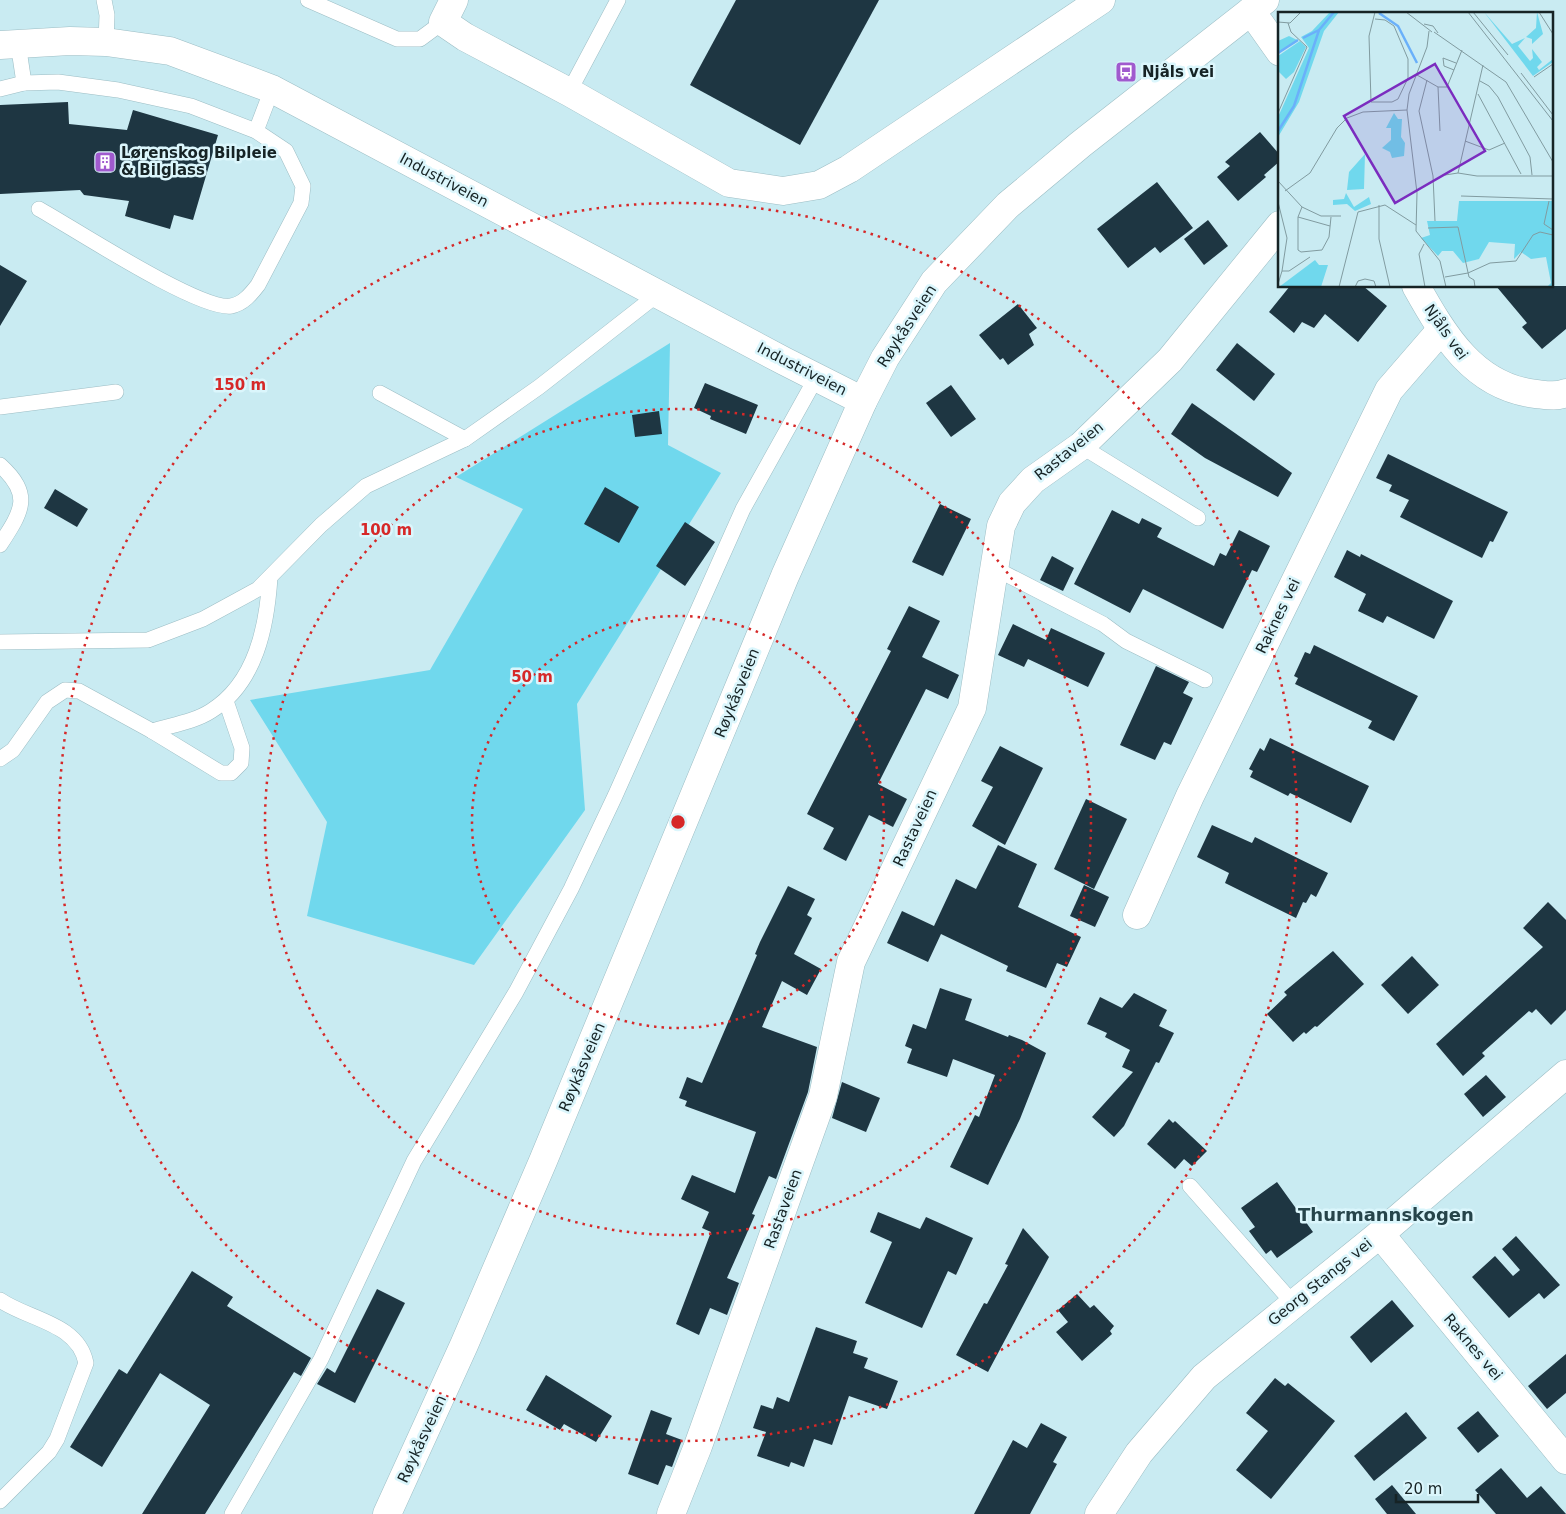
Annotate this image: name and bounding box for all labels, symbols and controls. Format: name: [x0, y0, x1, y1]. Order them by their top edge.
inset map: [1278, 12, 1554, 288]
bus stop icon: Njåls vei: [1114, 60, 1138, 84]
place label: Njåls vei: [1142, 63, 1214, 81]
place label: Lørenskog Bilpleie & Bilglass: [121, 144, 277, 179]
street label: Industriveien: [397, 149, 491, 211]
building icon: Lørenskog Bilpleie & Bilglass: [93, 150, 117, 174]
street label: Røykåsveien: [874, 281, 940, 371]
street label: Njåls vei: [1420, 301, 1472, 363]
street label: Industriveien: [754, 339, 850, 399]
text: 150 m: [214, 376, 266, 394]
street label: Rastaveien: [1031, 418, 1107, 484]
text: 100 m: [360, 521, 412, 539]
street label: Raknes vei: [1252, 575, 1304, 657]
street label: Røykåsveien: [711, 646, 763, 740]
text: 50 m: [511, 668, 553, 686]
street label: Rastaveien: [889, 786, 941, 870]
centre of rings: [669, 813, 687, 831]
street label: Røykåsveien: [555, 1020, 609, 1114]
street label: Rastaveien: [760, 1167, 806, 1251]
district label: Thurmannskogen: [1298, 1204, 1474, 1225]
street label: Georg Stangs vei: [1264, 1235, 1376, 1329]
street label: Raknes vei: [1440, 1310, 1506, 1384]
street label: Røykåsveien: [394, 1392, 450, 1486]
scale bar: [1396, 1472, 1478, 1504]
text: 20 m: [1404, 1480, 1442, 1498]

